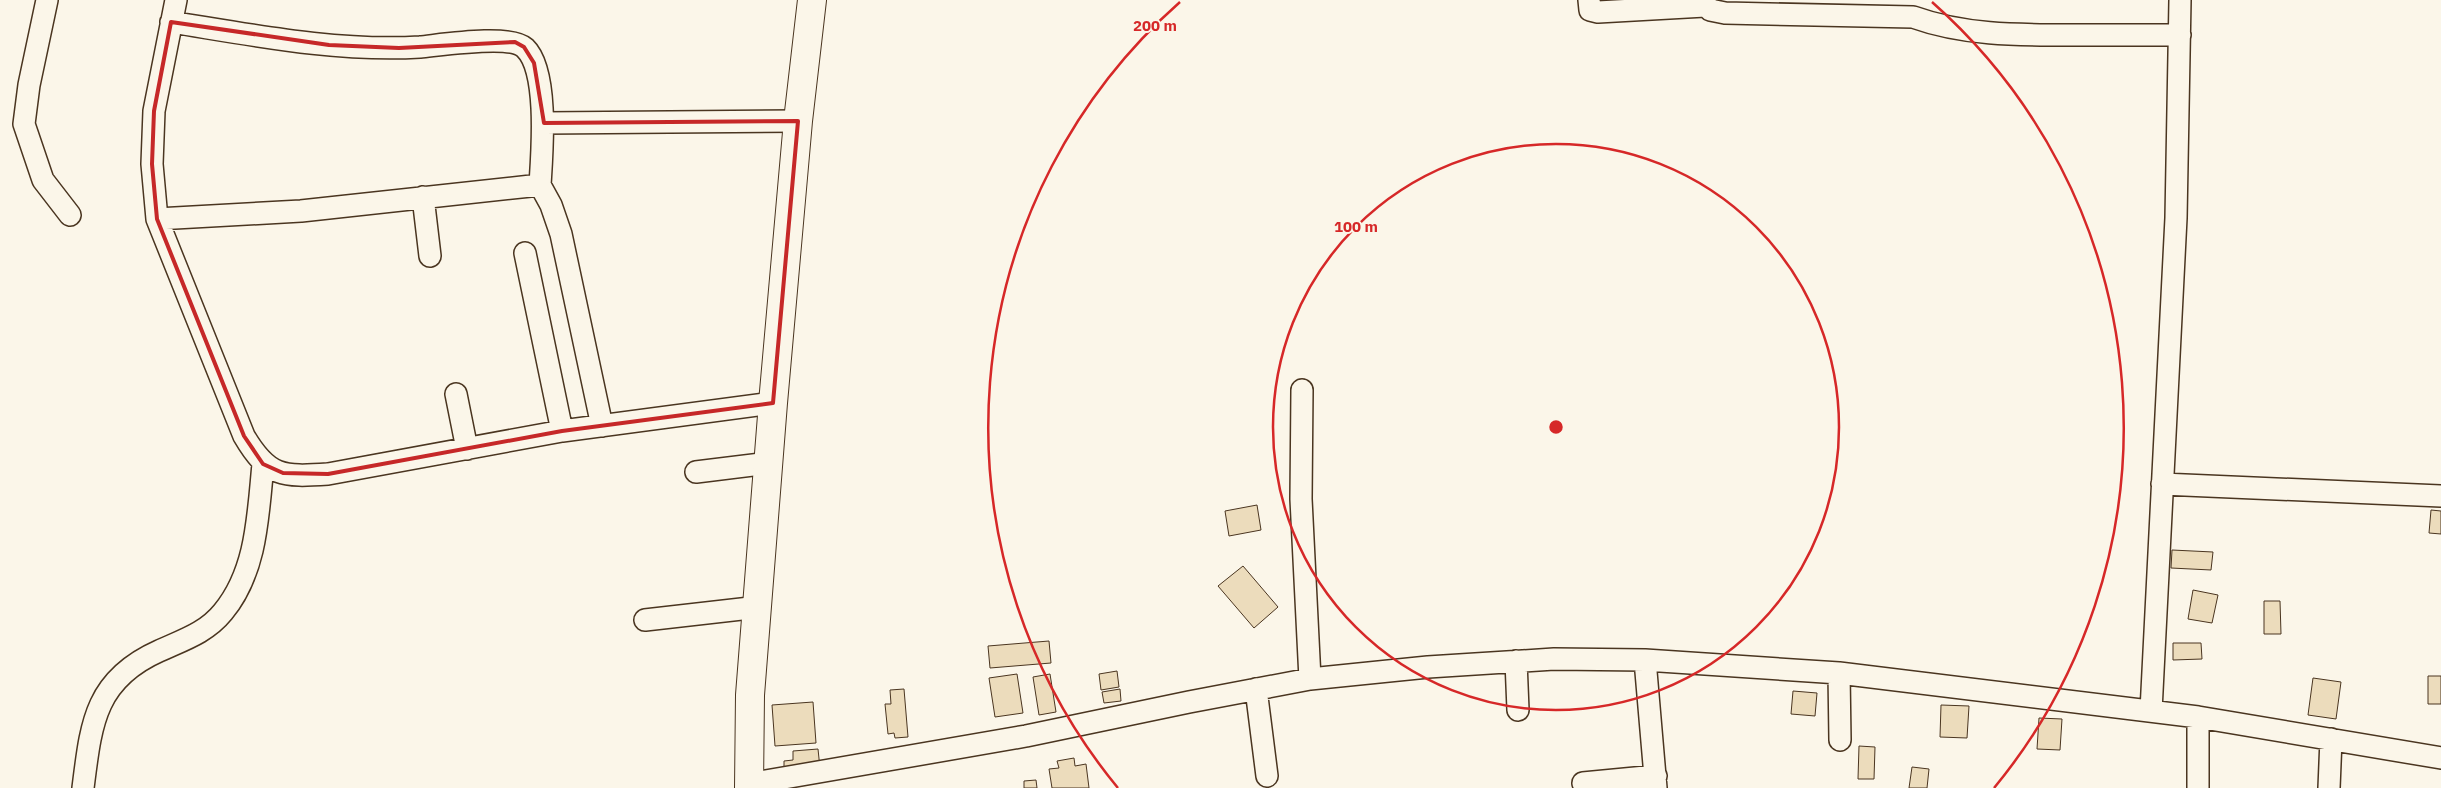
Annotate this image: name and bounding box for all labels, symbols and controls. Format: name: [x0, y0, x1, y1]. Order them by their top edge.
text: 200 m: [1133, 16, 1177, 35]
text: 100 m: [1334, 217, 1378, 236]
centre of rings: [1547, 418, 1565, 436]

